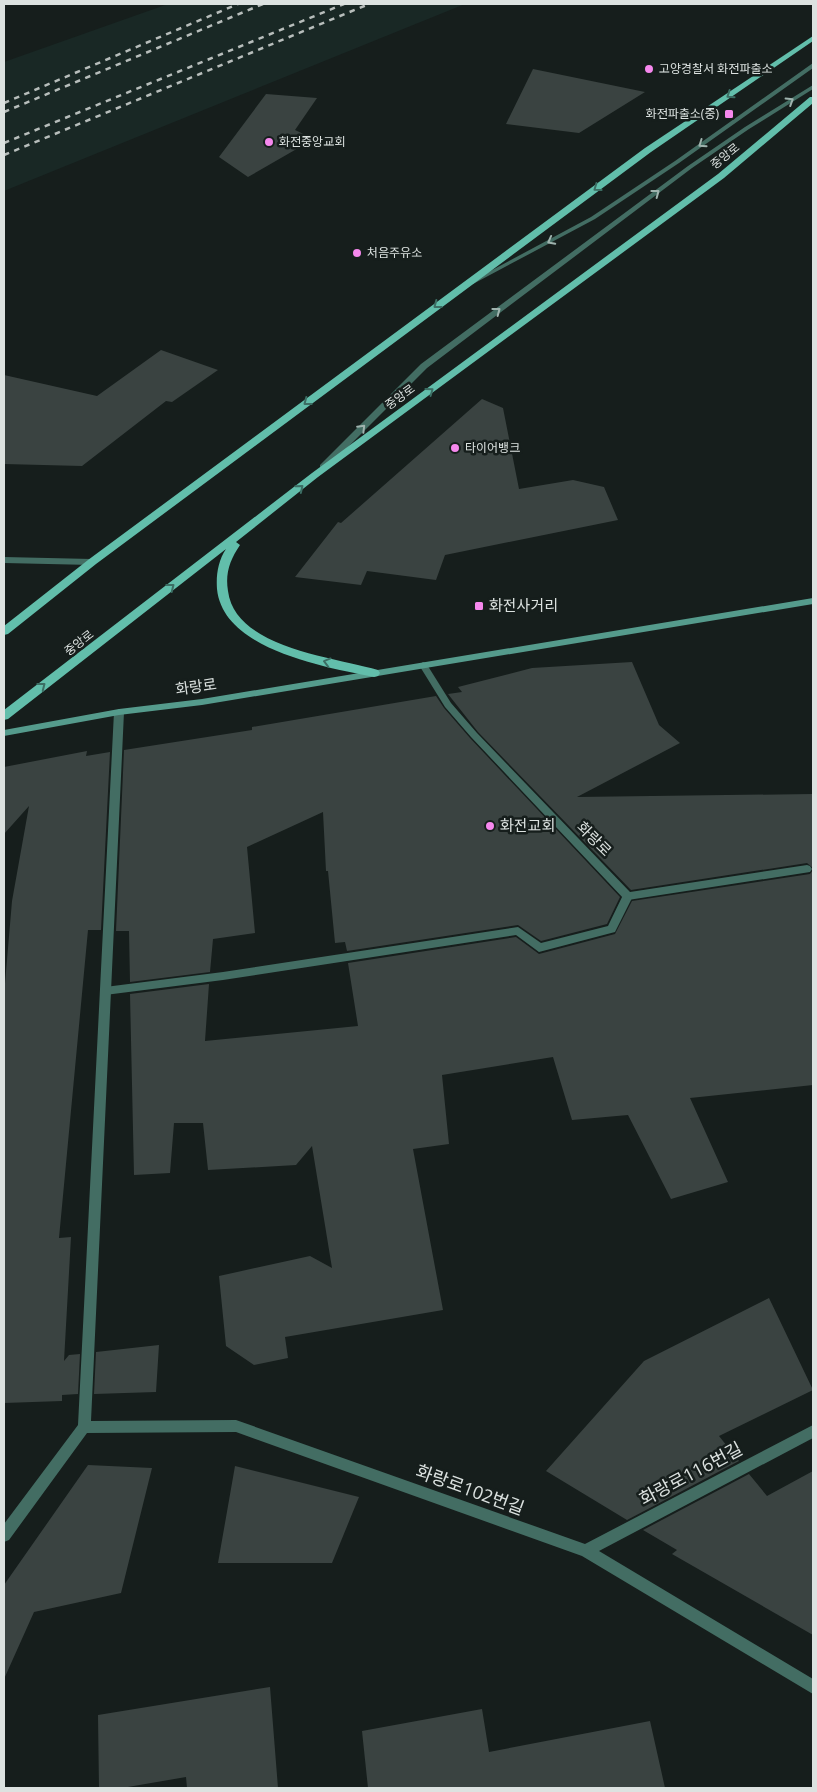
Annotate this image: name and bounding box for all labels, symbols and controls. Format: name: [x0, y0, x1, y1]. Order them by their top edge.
place label: 고양경찰서 화전파출소: [659, 60, 773, 77]
marker: 고양경찰서 화전파출소: [643, 63, 655, 75]
one-way arrow: [726, 88, 735, 98]
one-way arrow: [784, 98, 793, 108]
place label: 화전파출소(중): [646, 105, 719, 122]
marker: 화전파출소(중): [723, 108, 735, 120]
place label: 화전중앙교회: [279, 133, 345, 150]
marker: 화전중앙교회: [263, 136, 275, 148]
one-way arrow: [699, 139, 708, 147]
street label: 중앙로: [706, 139, 743, 173]
one-way arrow: [593, 182, 602, 191]
one-way arrow: [650, 190, 660, 199]
one-way arrow: [547, 235, 556, 245]
place label: 처음주유소: [367, 244, 422, 261]
marker: 처음주유소: [351, 247, 363, 259]
one-way arrow: [434, 299, 443, 307]
one-way arrow: [491, 308, 501, 317]
street label: 중앙로: [381, 380, 418, 413]
one-way arrow: [424, 388, 433, 396]
one-way arrow: [304, 396, 313, 404]
one-way arrow: [356, 425, 365, 434]
place label: 타이어뱅크: [465, 439, 520, 456]
marker: 타이어뱅크: [449, 442, 461, 454]
one-way arrow: [294, 484, 303, 493]
one-way arrow: [165, 585, 174, 593]
place label: 화전사거리: [489, 595, 558, 615]
marker: 화전사거리: [473, 600, 485, 612]
street label: 중앙로: [60, 626, 97, 660]
one-way arrow: [322, 657, 331, 668]
street label: 화랑로: [174, 673, 218, 699]
one-way arrow: [36, 684, 45, 692]
place label: 화전교회: [500, 815, 555, 835]
street label: 화랑로: [573, 817, 616, 860]
marker: 화전교회: [484, 820, 496, 832]
street label: 화랑로116번길: [635, 1436, 746, 1510]
street label: 화랑로102번길: [413, 1458, 528, 1520]

